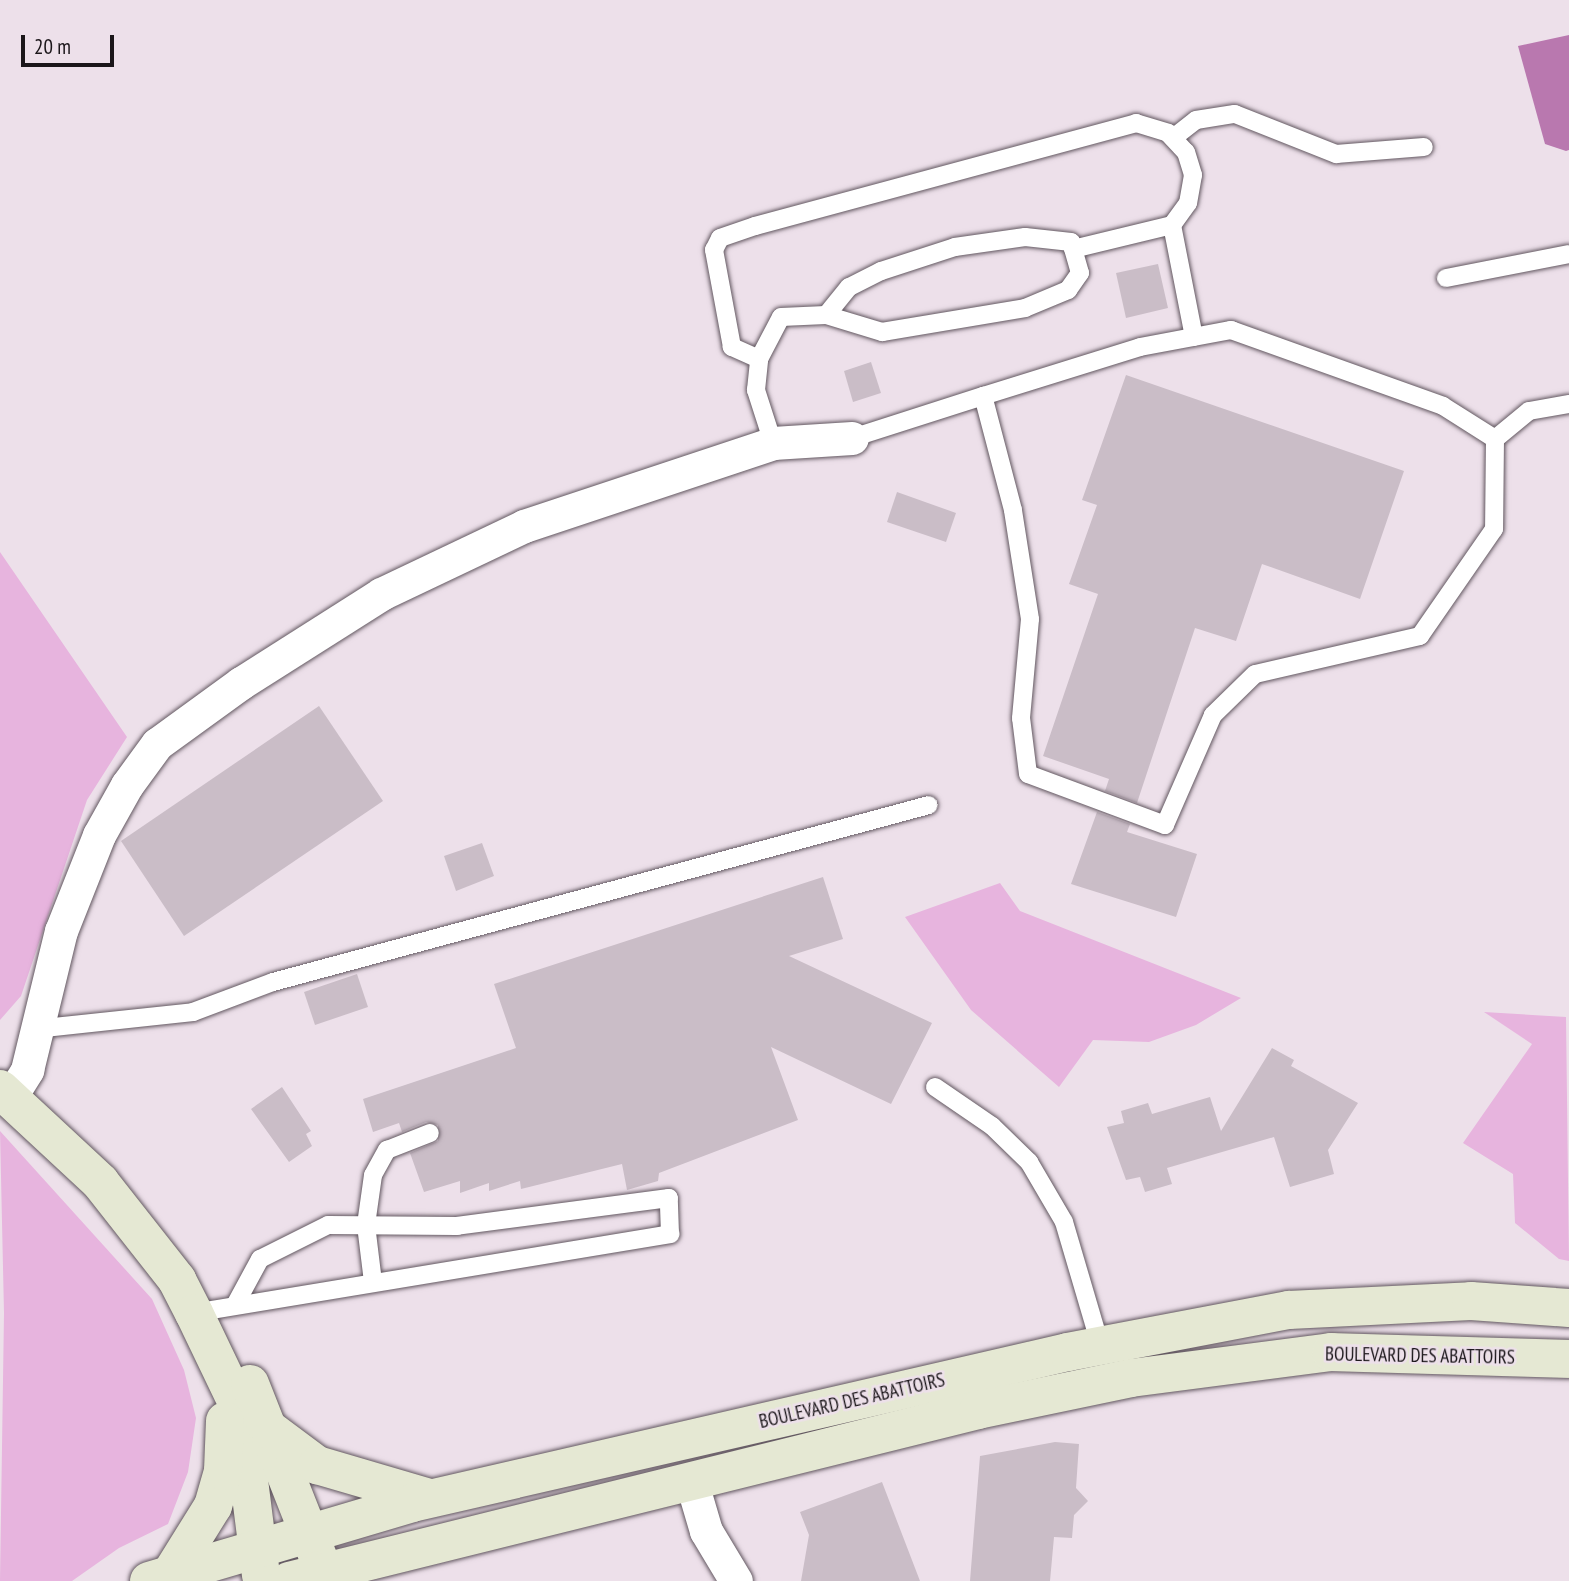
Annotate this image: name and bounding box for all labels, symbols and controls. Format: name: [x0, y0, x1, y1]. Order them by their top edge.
scale bar: [24, 21, 117, 65]
text: 20 m: [34, 33, 71, 60]
street label: BOULEVARD DES ABATTOIRS: [1325, 1343, 1515, 1369]
street label: BOULEVARD DES ABATTOIRS: [757, 1368, 947, 1434]

